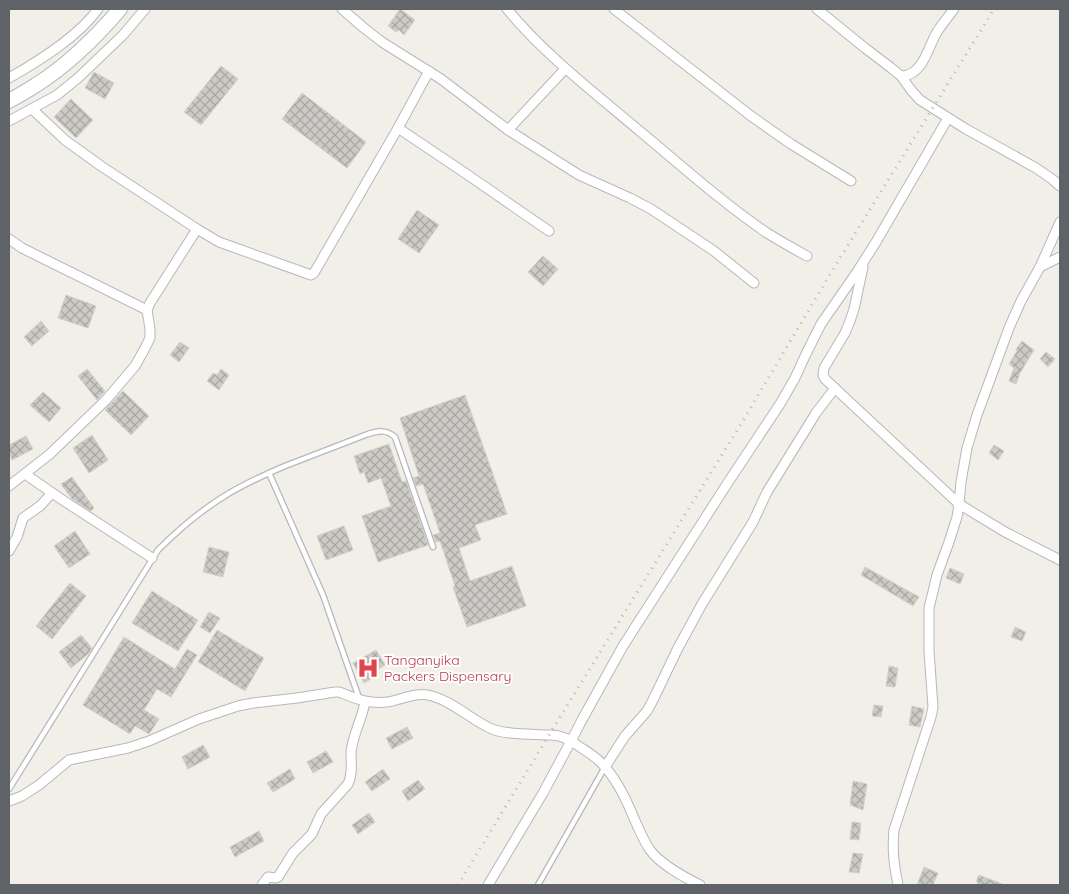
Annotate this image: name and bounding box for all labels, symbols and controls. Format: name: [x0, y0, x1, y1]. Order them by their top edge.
place label: Tanganyika Packers Dispensary: [384, 651, 512, 685]
hospital icon: Tanganyika Packers Dispensary: [355, 655, 381, 681]

